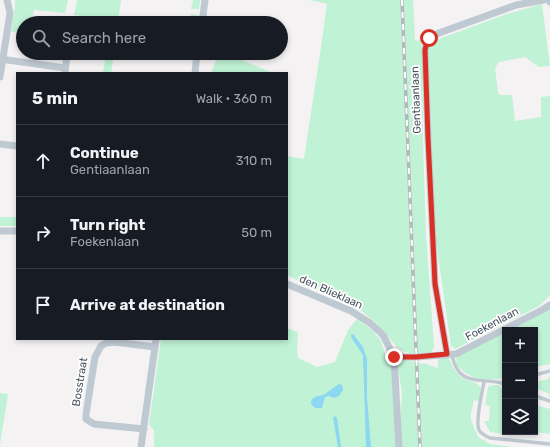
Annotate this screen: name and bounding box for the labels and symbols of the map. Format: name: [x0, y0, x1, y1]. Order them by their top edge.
route start: [420, 29, 438, 47]
street label: Gentiaanlaan: [408, 66, 424, 134]
street label: den Blieklaan: [297, 272, 365, 312]
street label: Foekenlaan: [463, 305, 521, 343]
route end: [385, 348, 403, 366]
street label: Bosstraat: [70, 356, 90, 408]

